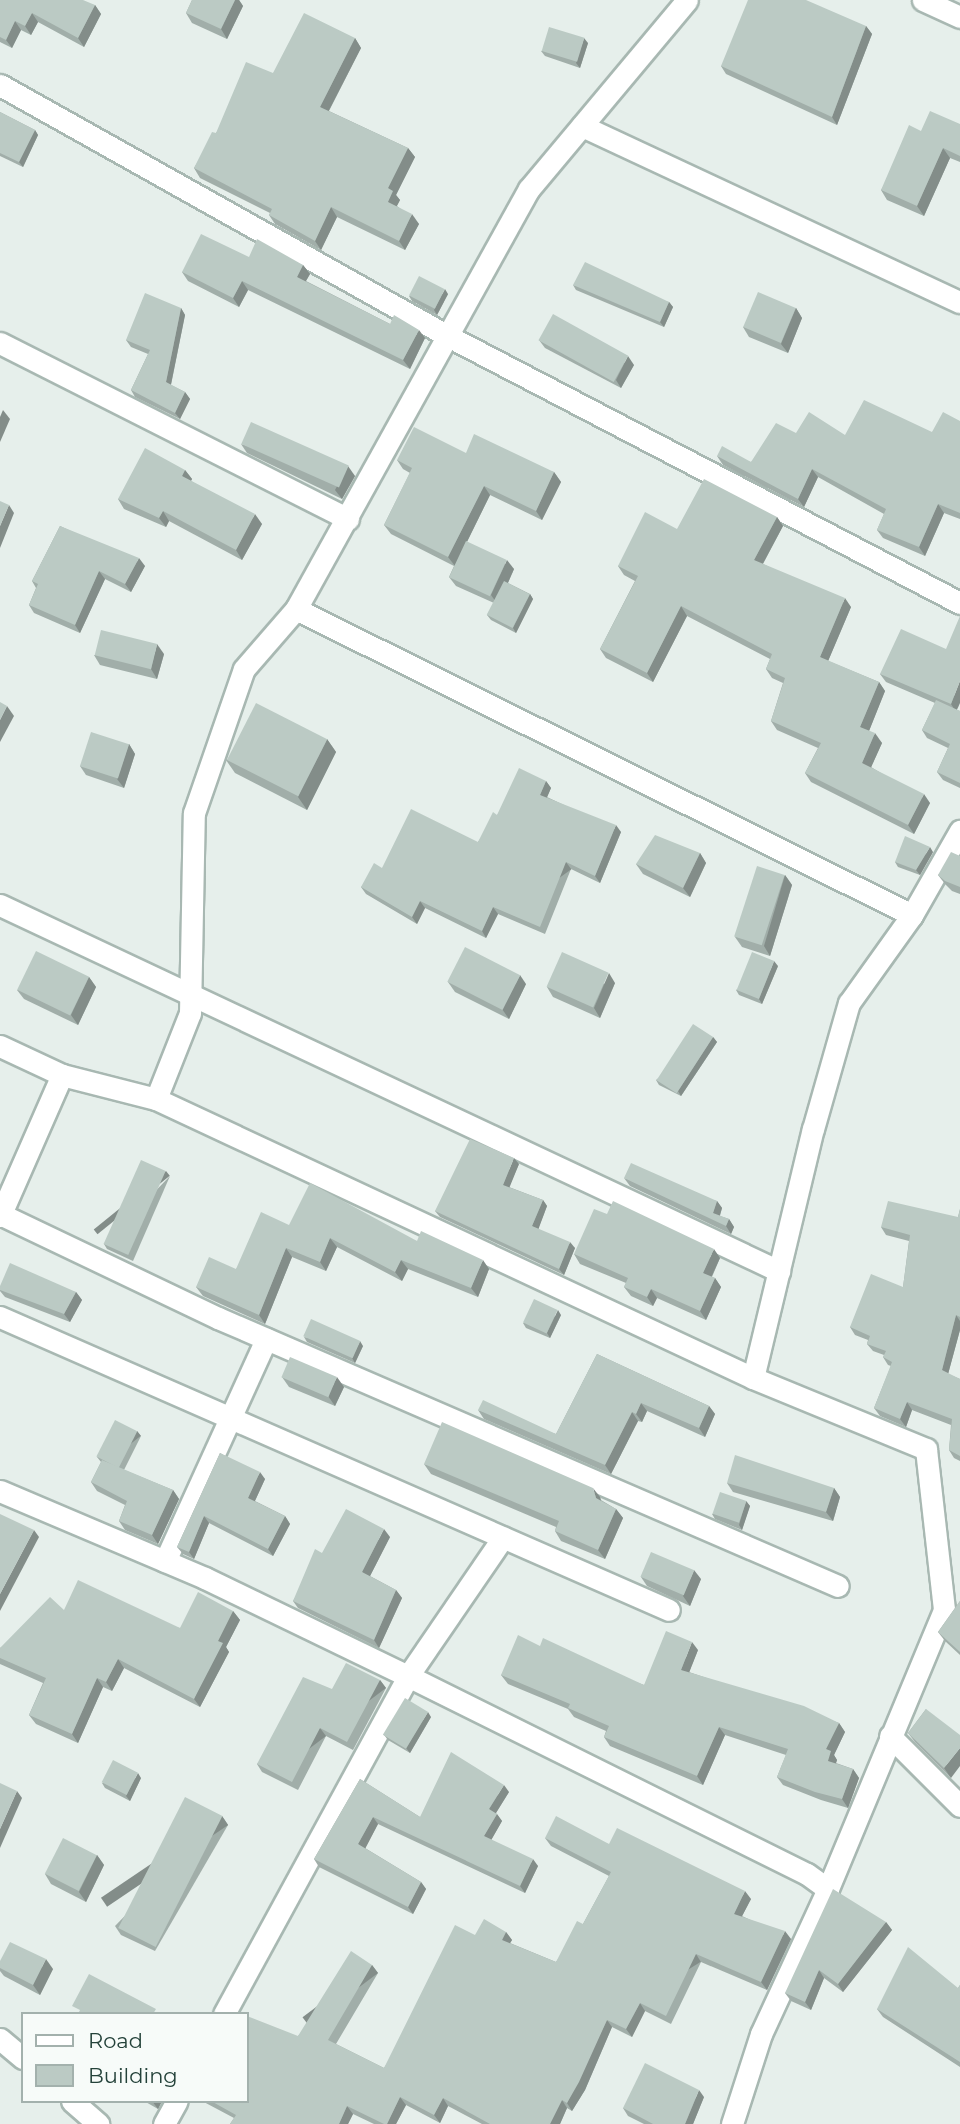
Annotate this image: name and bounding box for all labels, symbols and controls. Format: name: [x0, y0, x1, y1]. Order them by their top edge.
legend: [21, 2012, 248, 2103]
text: Road: [88, 2028, 143, 2053]
text: Building: [88, 2063, 178, 2088]

